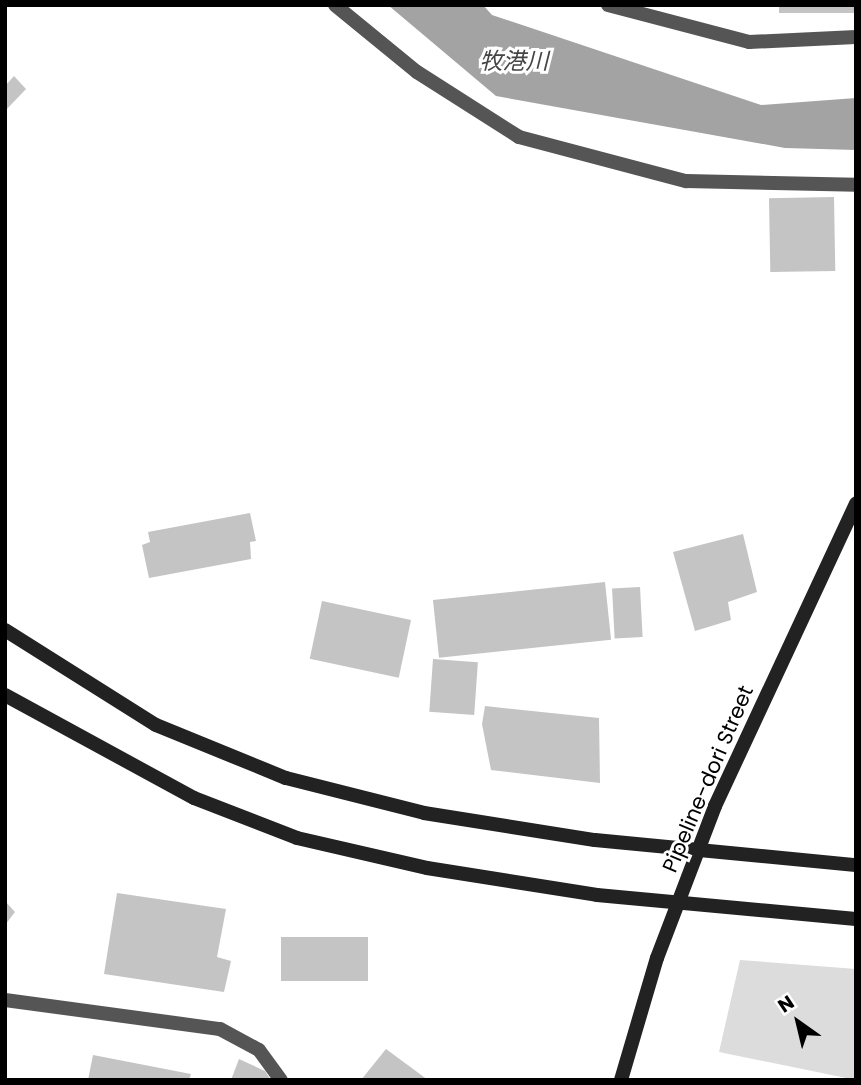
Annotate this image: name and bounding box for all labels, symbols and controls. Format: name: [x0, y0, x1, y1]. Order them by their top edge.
water label: 牧港川: [480, 47, 548, 75]
street label: Pipeline-dori Street: [657, 682, 759, 876]
north arrow: [763, 987, 833, 1057]
text: N: [772, 989, 799, 1019]

